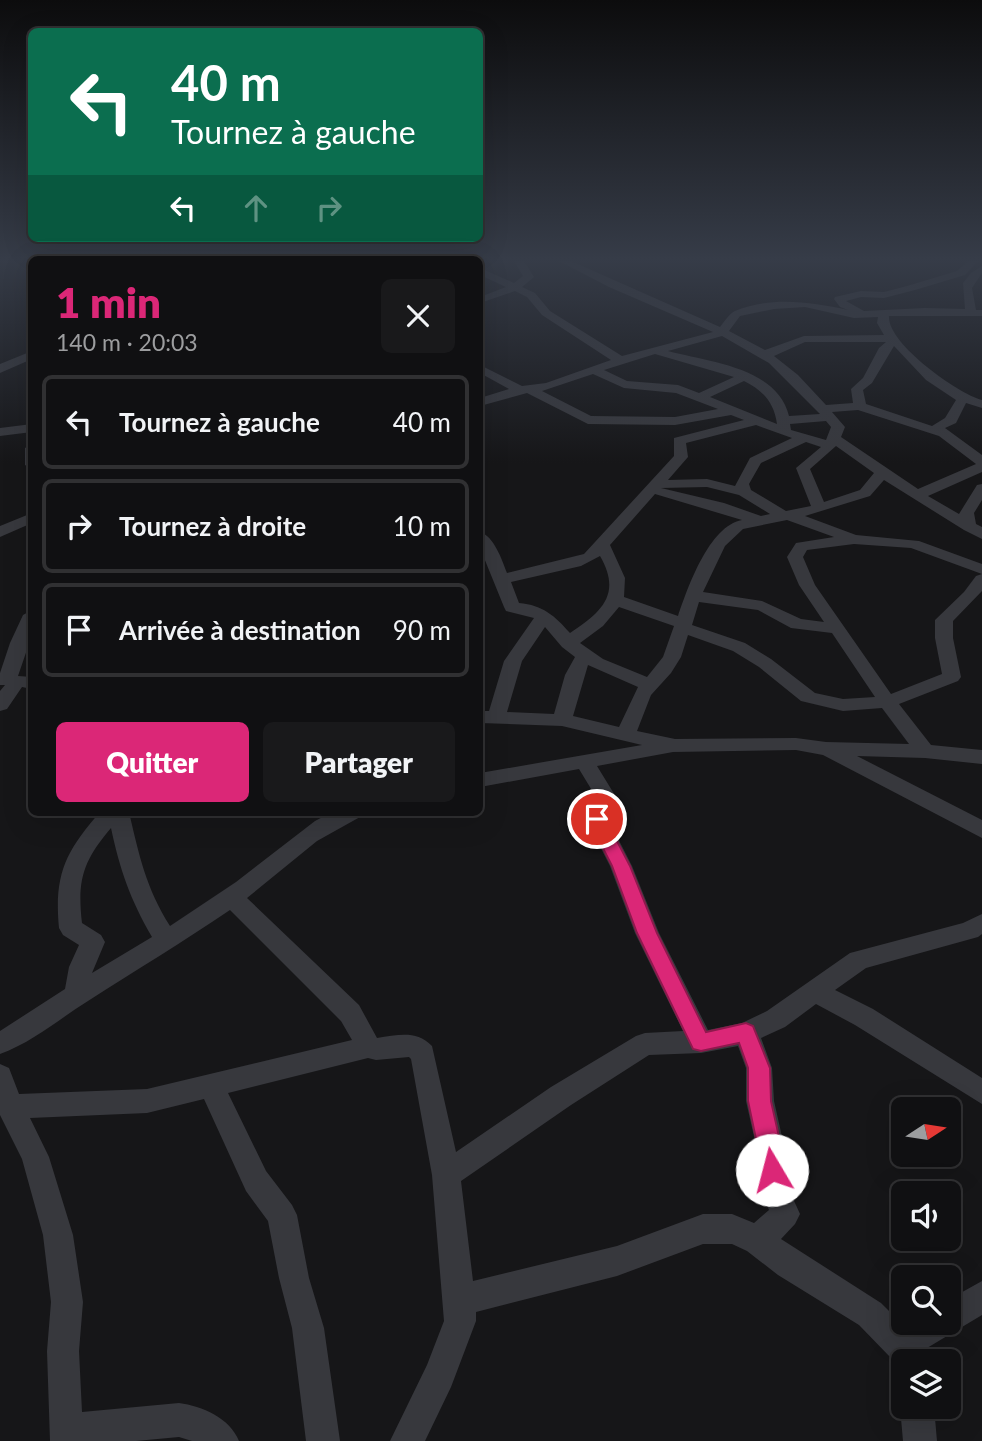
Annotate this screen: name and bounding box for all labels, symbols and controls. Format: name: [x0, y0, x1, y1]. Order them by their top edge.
text: 40 m: [171, 53, 281, 111]
icon: left: [56, 56, 147, 147]
text: Tournez à gauche: [171, 112, 416, 151]
icon: left: [164, 189, 202, 227]
icon: ahead: [237, 189, 275, 227]
icon: right: [310, 189, 348, 227]
text: 1 min: [56, 277, 161, 327]
button: close: [381, 279, 455, 353]
text: 140 m · 20:03: [56, 328, 198, 356]
icon: left: [60, 403, 98, 441]
text: Tournez à gauche: [119, 406, 320, 438]
text: 40 m: [393, 406, 451, 438]
icon: right: [60, 507, 98, 545]
text: Tournez à droite: [119, 510, 306, 542]
text: 10 m: [393, 510, 451, 542]
icon: arrive: [60, 611, 98, 649]
text: Arrivée à destination: [119, 614, 361, 646]
text: 90 m: [393, 614, 451, 646]
button: Quitter: [56, 722, 249, 802]
button: Partager: [263, 722, 455, 802]
pin: [567, 789, 627, 849]
icon: arrive: [578, 800, 616, 838]
north arrow: [891, 1097, 961, 1167]
map controls: [891, 1097, 961, 1419]
position arrow: [735, 1133, 809, 1207]
button: sound: [891, 1181, 961, 1251]
button: search: [891, 1265, 961, 1335]
button: layers: [891, 1349, 961, 1419]

